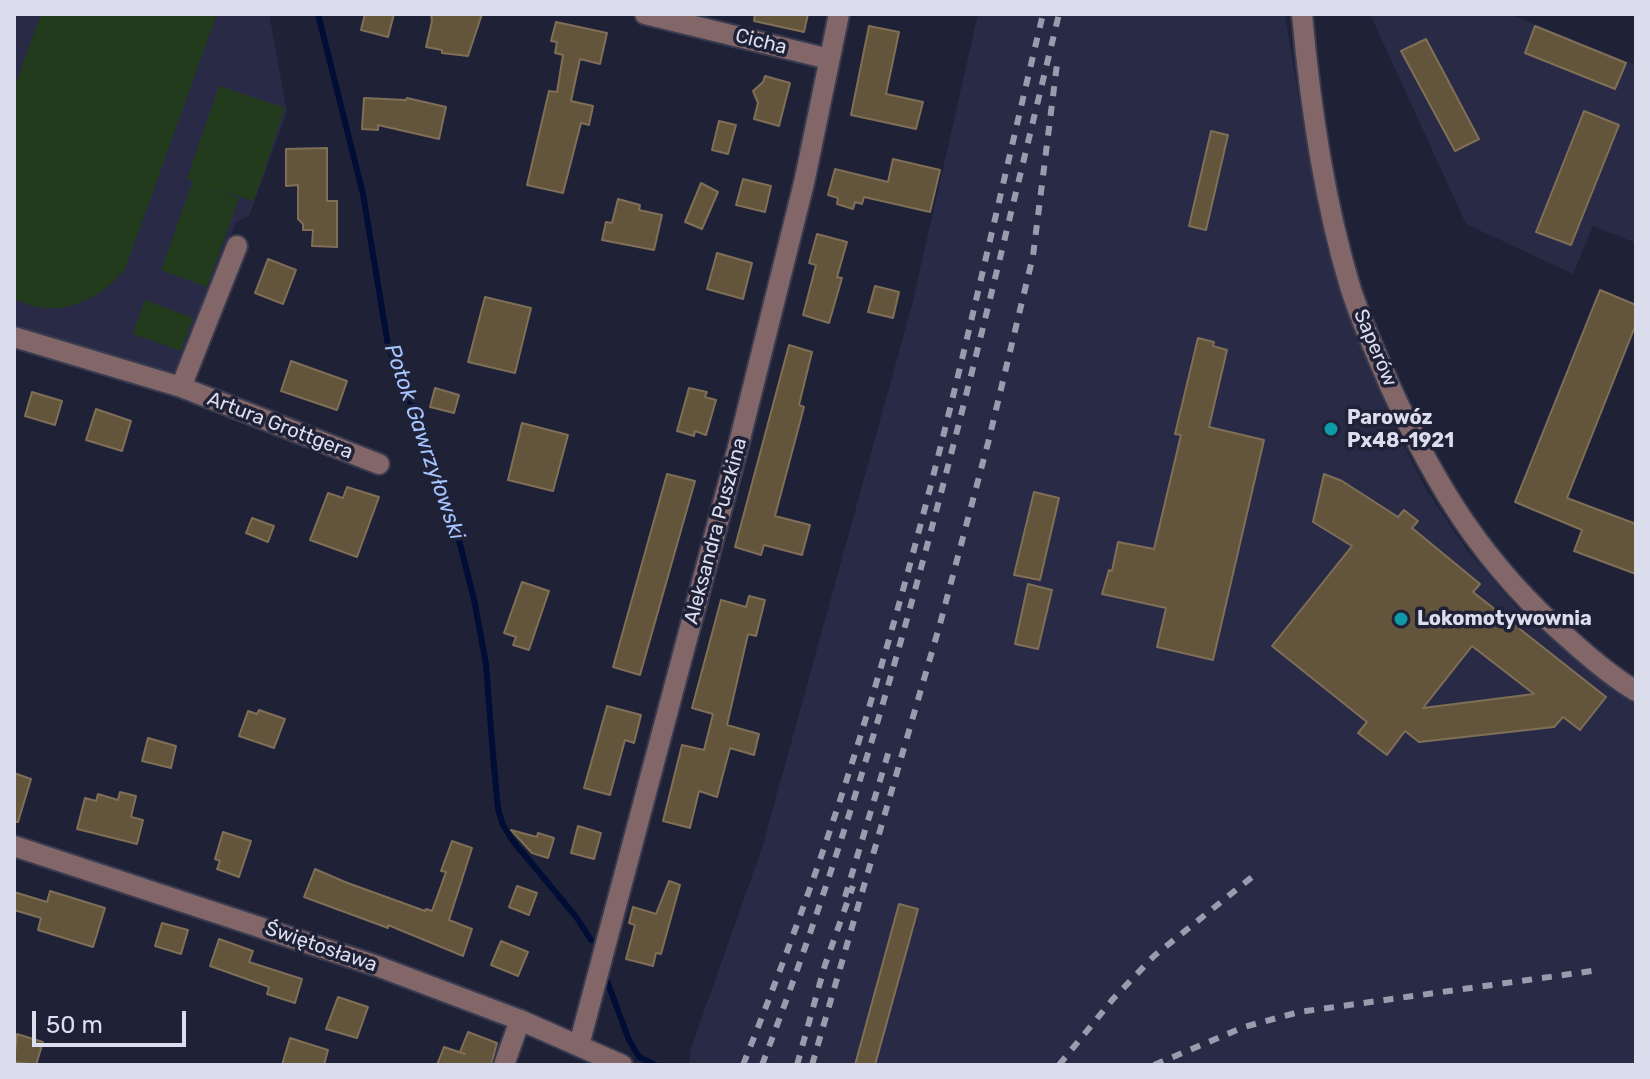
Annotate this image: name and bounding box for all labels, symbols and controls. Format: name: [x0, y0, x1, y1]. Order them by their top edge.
street label: Cicha: [733, 24, 789, 60]
street label: Saperów: [1348, 306, 1402, 390]
water label: Potok Gawrzyłowski: [378, 341, 470, 543]
street label: Artura Grottgera: [204, 387, 356, 465]
place label: Parowóz Px48-1921: [1347, 406, 1454, 453]
marker: Parowóz Px48-1921: [1322, 420, 1340, 438]
street label: Aleksandra Puszkina: [680, 435, 752, 627]
place label: Lokomotywownia: [1417, 607, 1592, 631]
marker: Lokomotywownia: [1392, 610, 1410, 628]
street label: Świętosława: [262, 917, 380, 977]
scale bar: [36, 995, 190, 1045]
text: 50 m: [46, 1011, 103, 1039]

